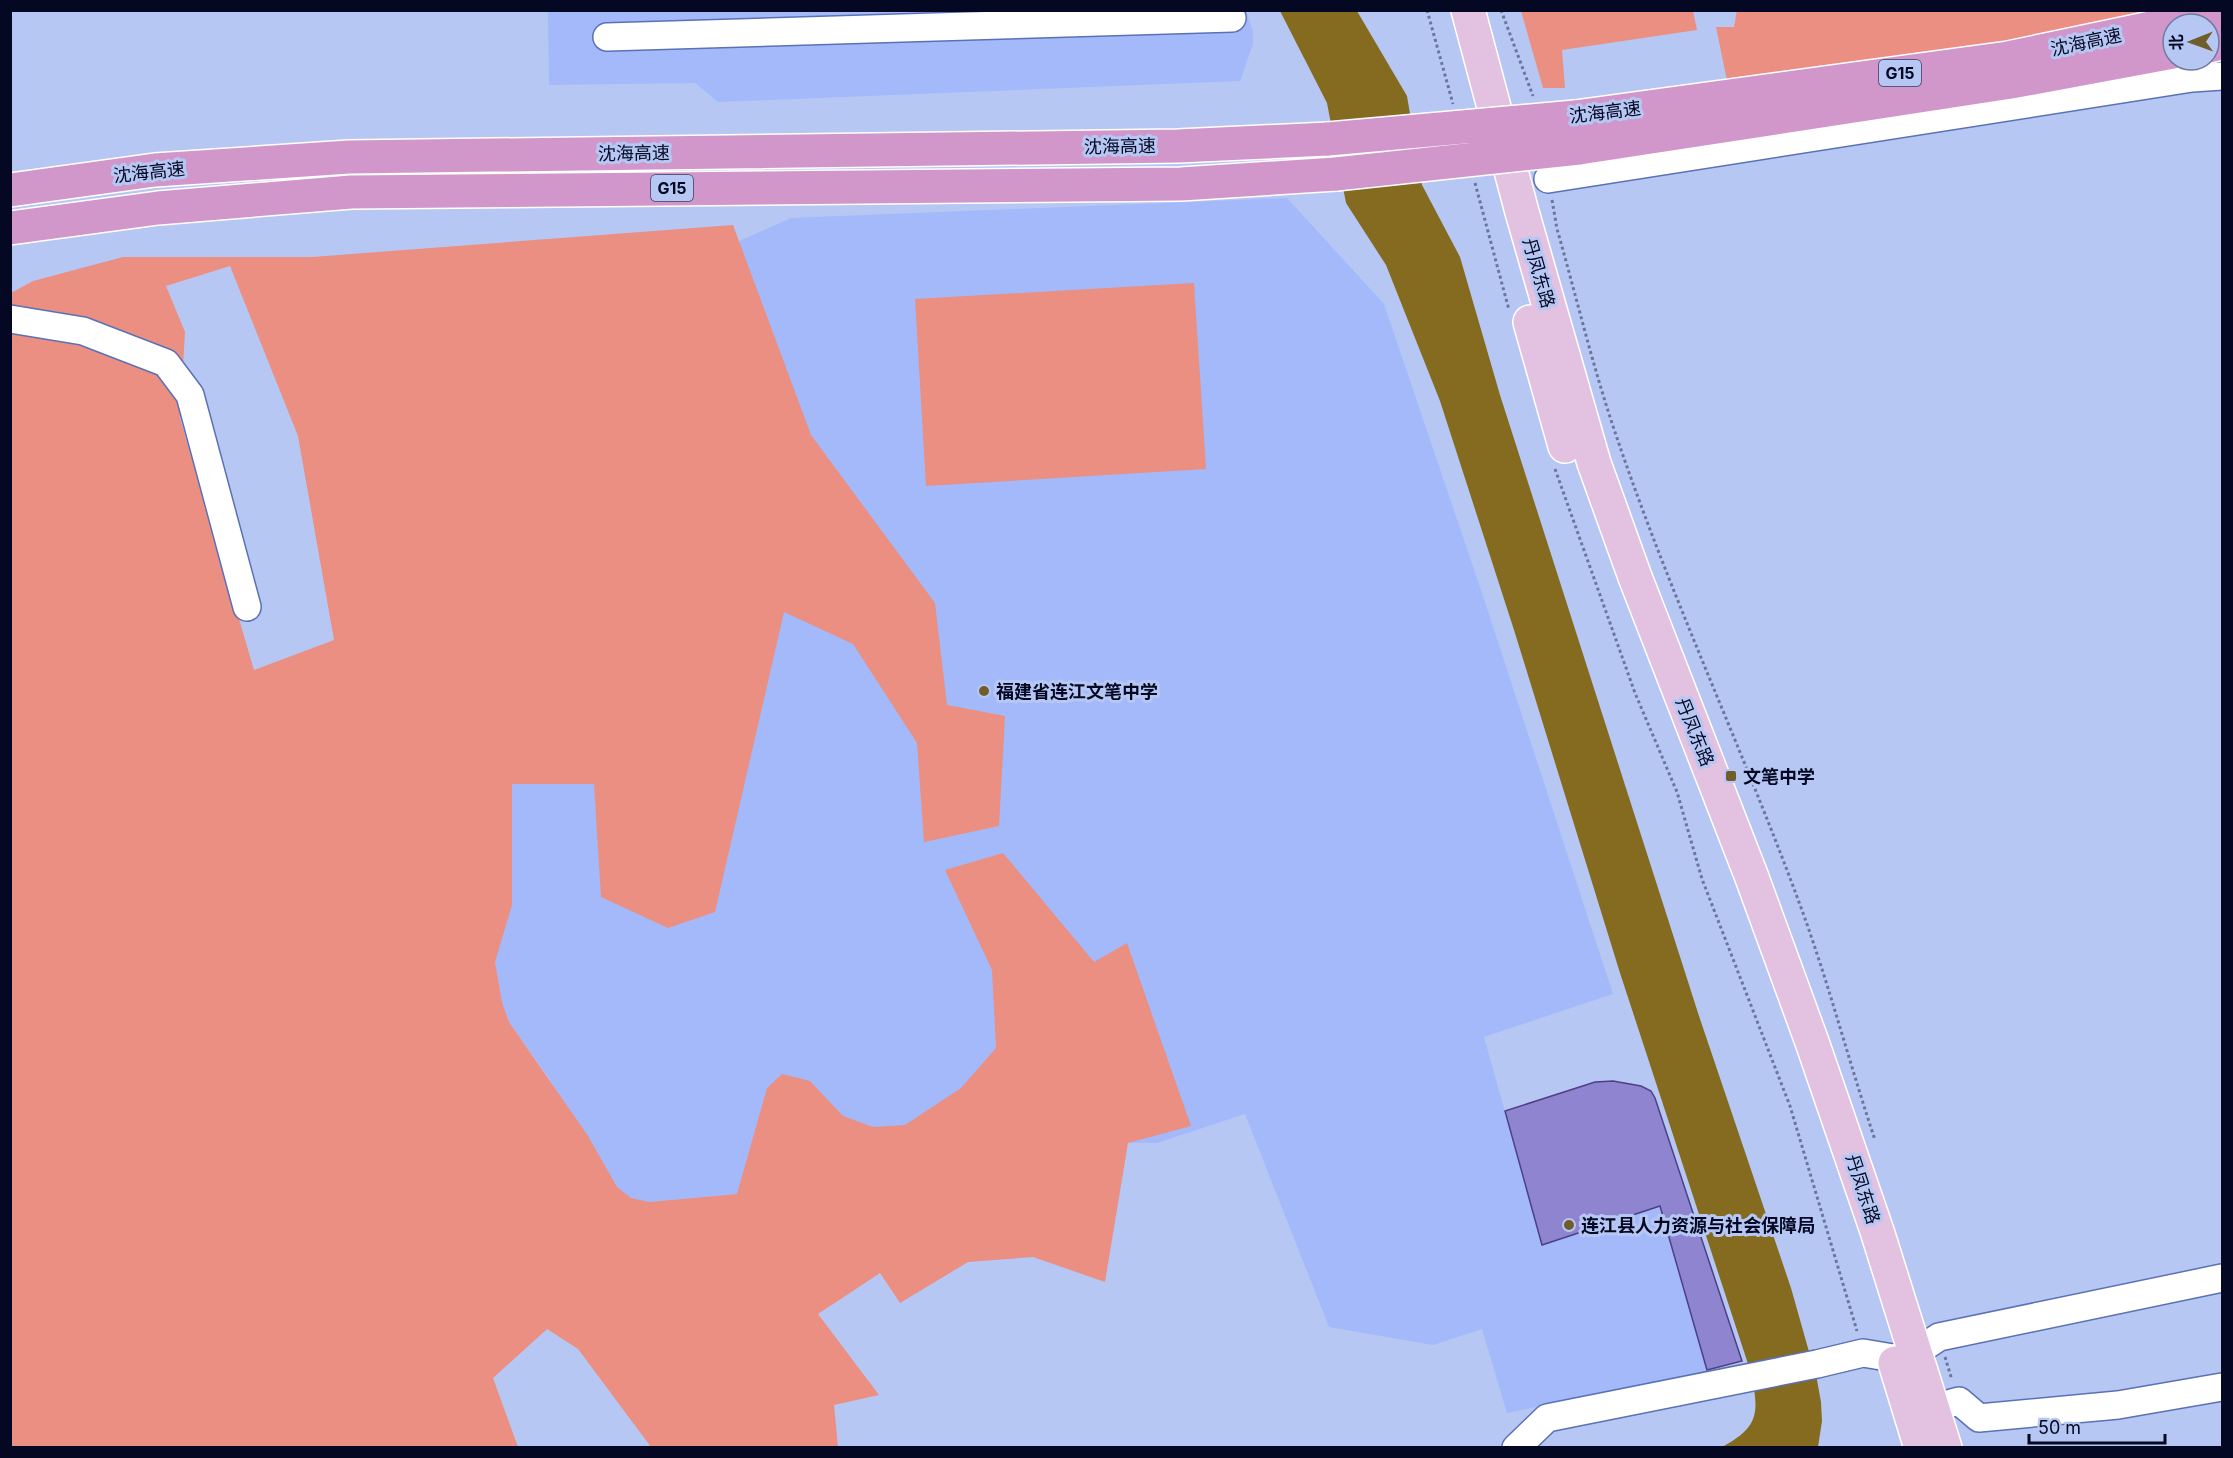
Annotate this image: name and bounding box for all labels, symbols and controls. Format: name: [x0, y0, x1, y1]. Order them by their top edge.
north arrow: [2161, 12, 2221, 72]
street label: 沈海高速: [2049, 24, 2123, 60]
text: 北: [2166, 34, 2186, 50]
road number: G15: [1879, 60, 1921, 86]
street label: 沈海高速: [1568, 97, 1642, 127]
street label: 沈海高速: [1084, 135, 1156, 157]
street label: 沈海高速: [598, 142, 670, 164]
street label: 沈海高速: [112, 158, 186, 186]
road number: G15: [651, 175, 693, 201]
street label: 丹凤东路: [1519, 236, 1559, 310]
place label: 福建省连江文笔中学: [996, 681, 1158, 702]
marker: 福建省连江文笔中学: [977, 684, 991, 698]
street label: 丹凤东路: [1672, 695, 1718, 769]
place label: 文笔中学: [1743, 766, 1815, 787]
marker: 文笔中学: [1724, 769, 1738, 783]
street label: 丹凤东路: [1842, 1152, 1884, 1226]
place label: 连江县人力资源与社会保障局: [1581, 1215, 1815, 1236]
marker: 连江县人力资源与社会保障局: [1562, 1218, 1576, 1232]
scale bar: [2029, 1407, 2166, 1445]
text: 50 m: [2038, 1417, 2081, 1438]

